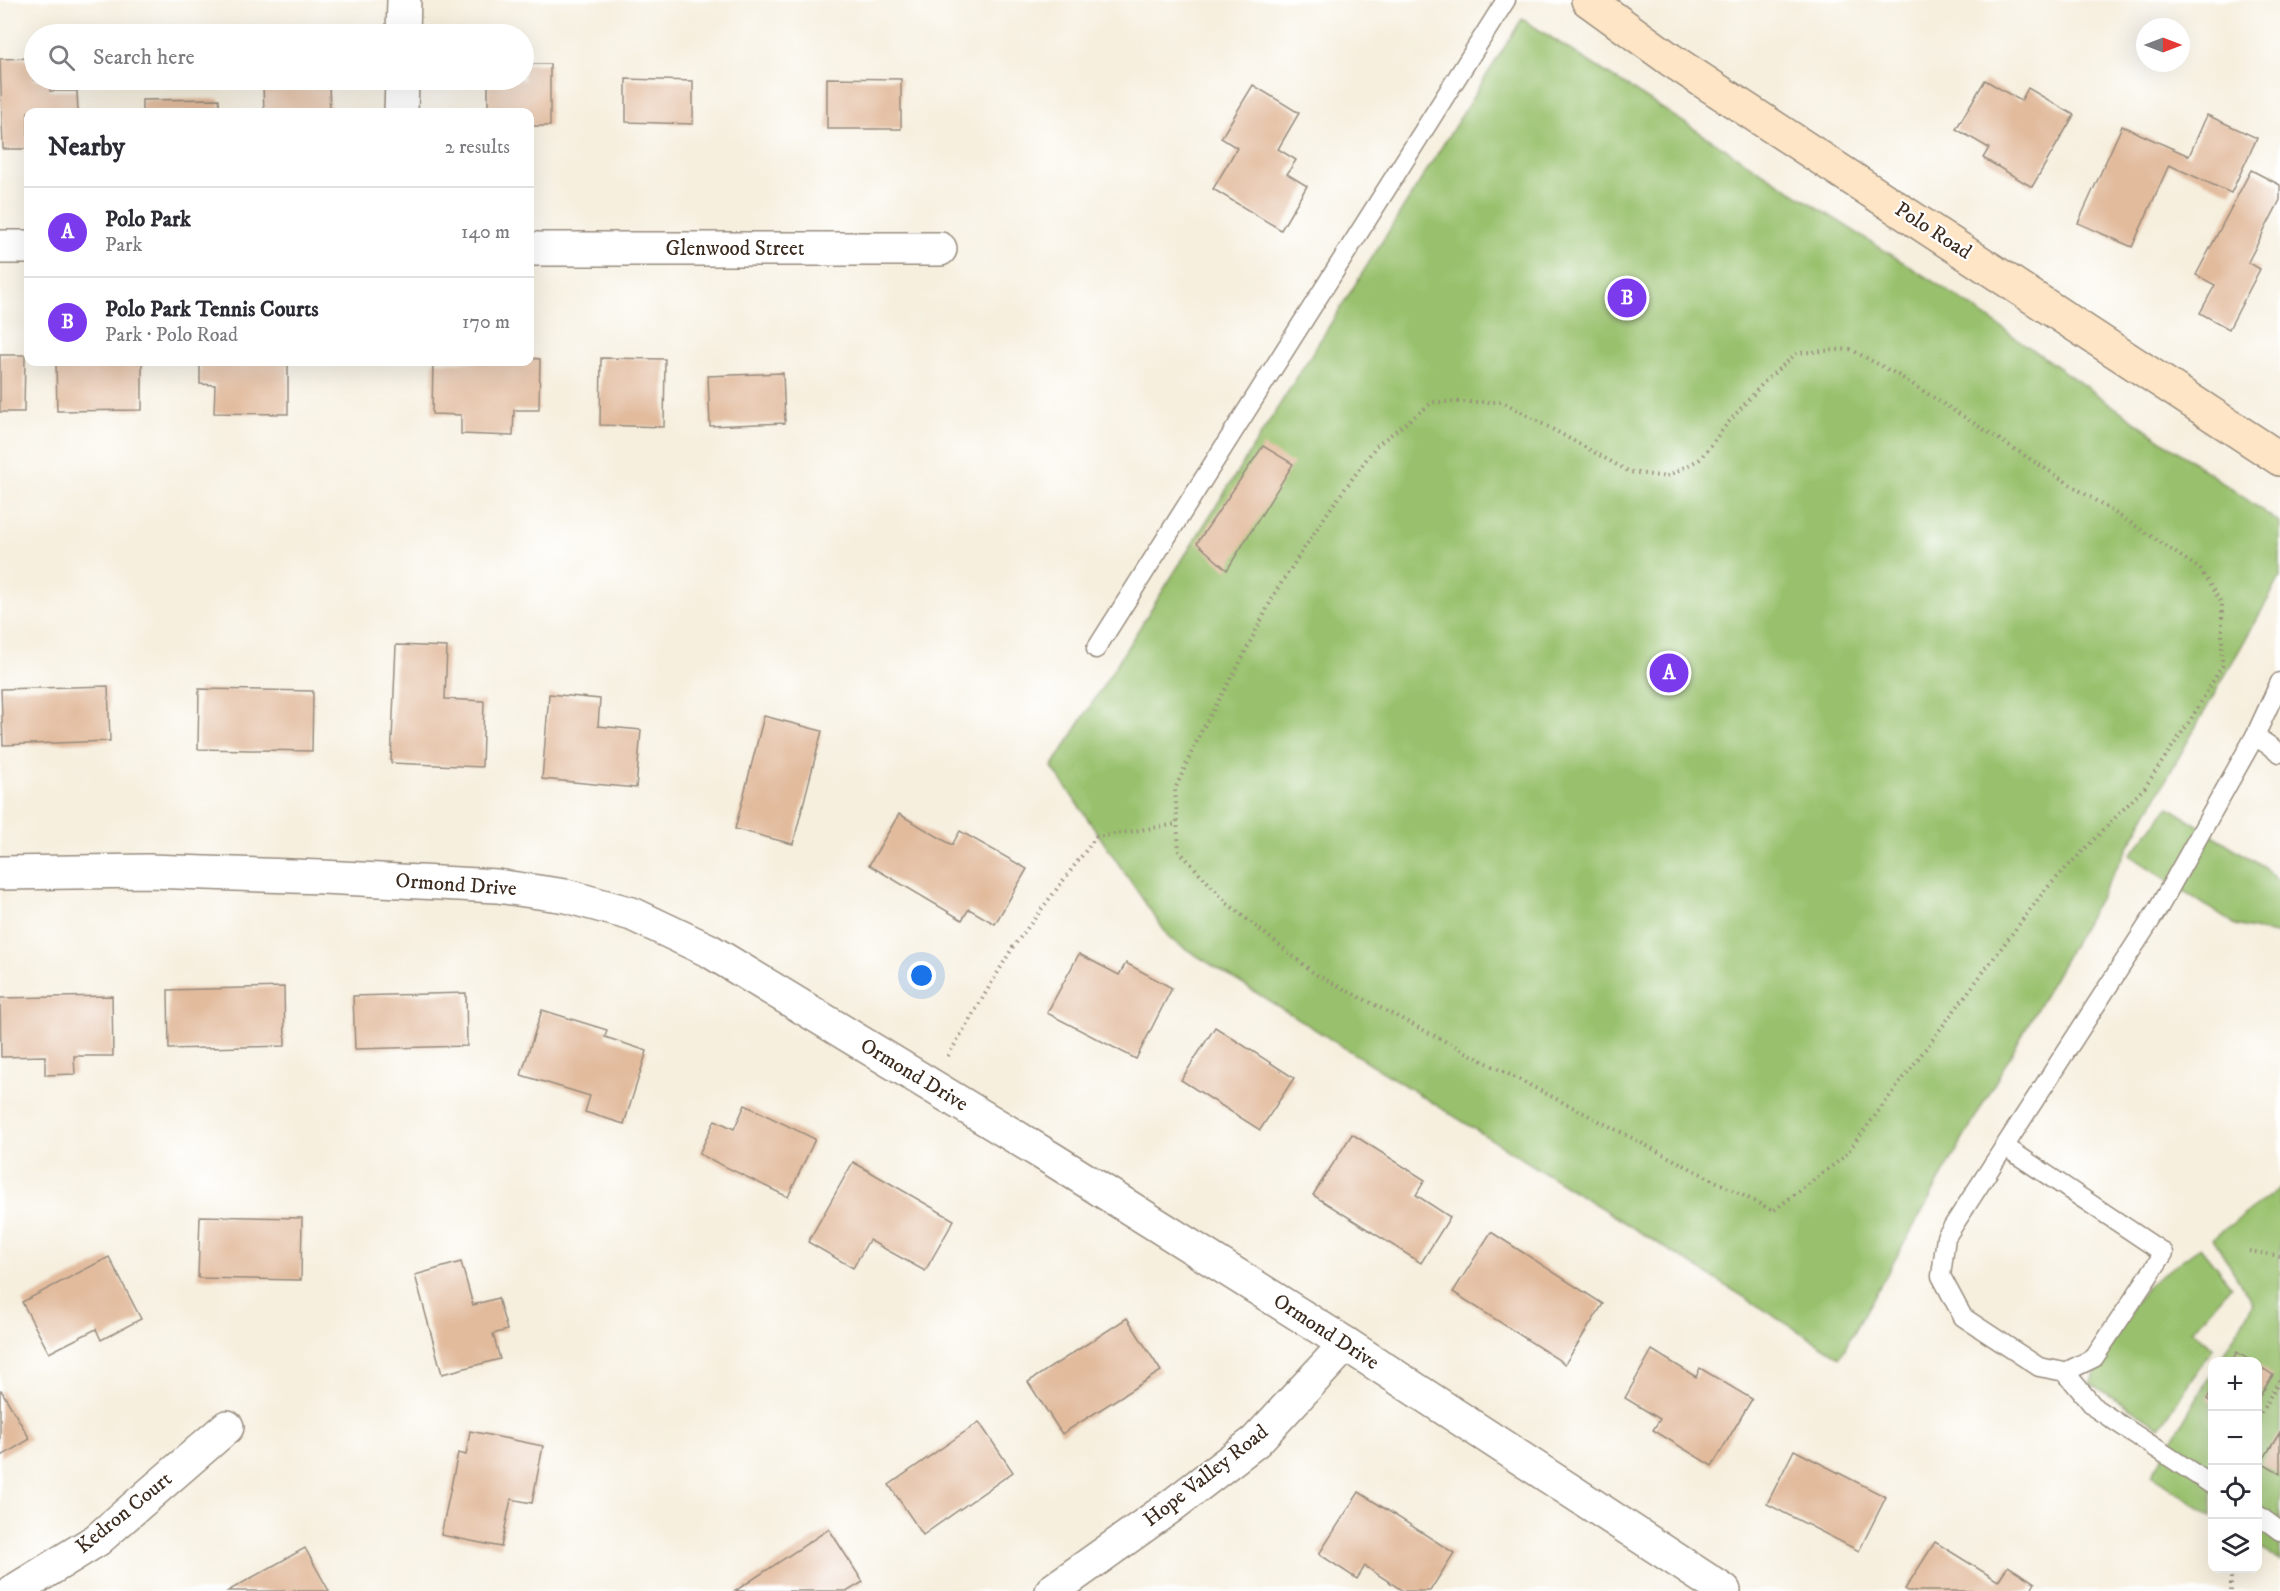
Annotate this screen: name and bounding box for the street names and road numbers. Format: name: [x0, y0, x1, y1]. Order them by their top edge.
street label: Polo Road: [1890, 197, 1977, 266]
street label: Glenwood Street: [666, 236, 805, 262]
street label: Ormond Drive: [395, 868, 518, 902]
street label: Ormond Drive: [855, 1033, 973, 1118]
street label: Ormond Drive: [1268, 1288, 1384, 1376]
street label: Hope Valley Road: [1138, 1419, 1274, 1533]
street label: Kedron Court: [71, 1466, 177, 1560]

